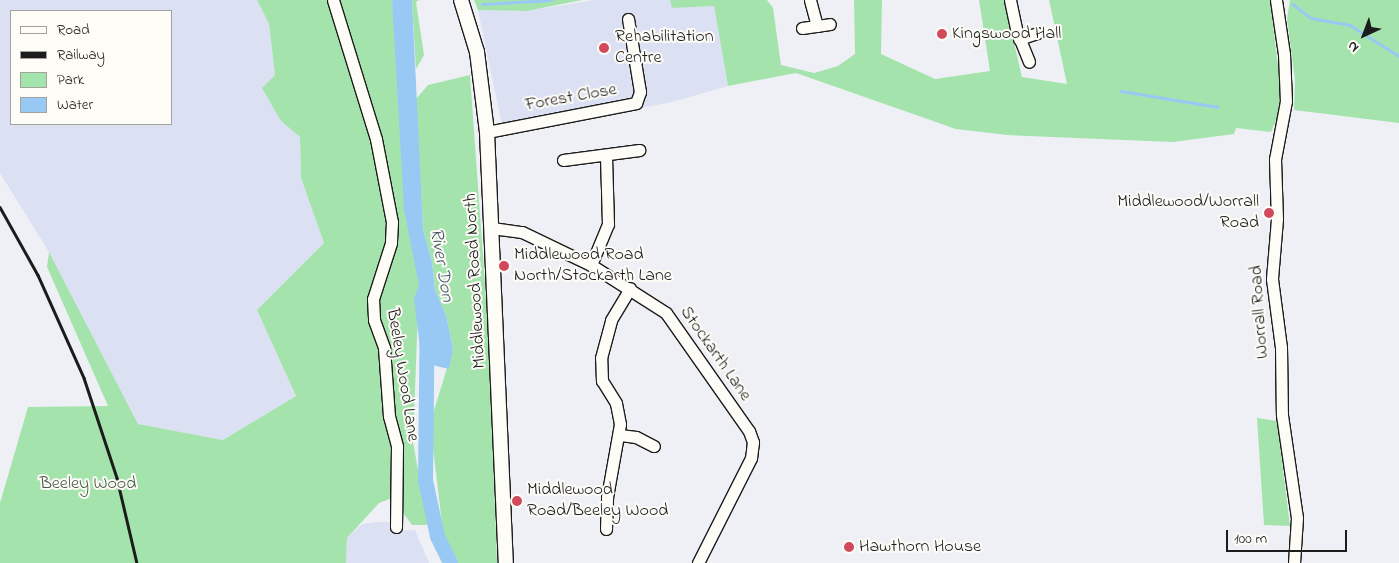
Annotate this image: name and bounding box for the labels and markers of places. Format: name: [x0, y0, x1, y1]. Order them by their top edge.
place label: Kingswood Hall: [952, 23, 1061, 45]
place label: Rehabilitation Centre: [615, 27, 714, 70]
marker: Kingswood Hall: [936, 28, 948, 40]
marker: Rehabilitation Centre: [597, 41, 611, 55]
place label: Middlewood/Worrall Road: [1117, 192, 1259, 234]
marker: Middlewood/Worrall Road: [1263, 207, 1275, 219]
place label: Middlewood Road North/Stockarth Lane: [514, 245, 672, 288]
marker: Middlewood Road North/Stockarth Lane: [498, 260, 510, 272]
place label: Middlewood Road/Beeley Wood: [527, 480, 668, 522]
marker: Middlewood Road/Beeley Wood: [511, 495, 523, 507]
place label: Hawthorn House: [859, 536, 981, 558]
marker: Hawthorn House: [843, 541, 855, 553]

